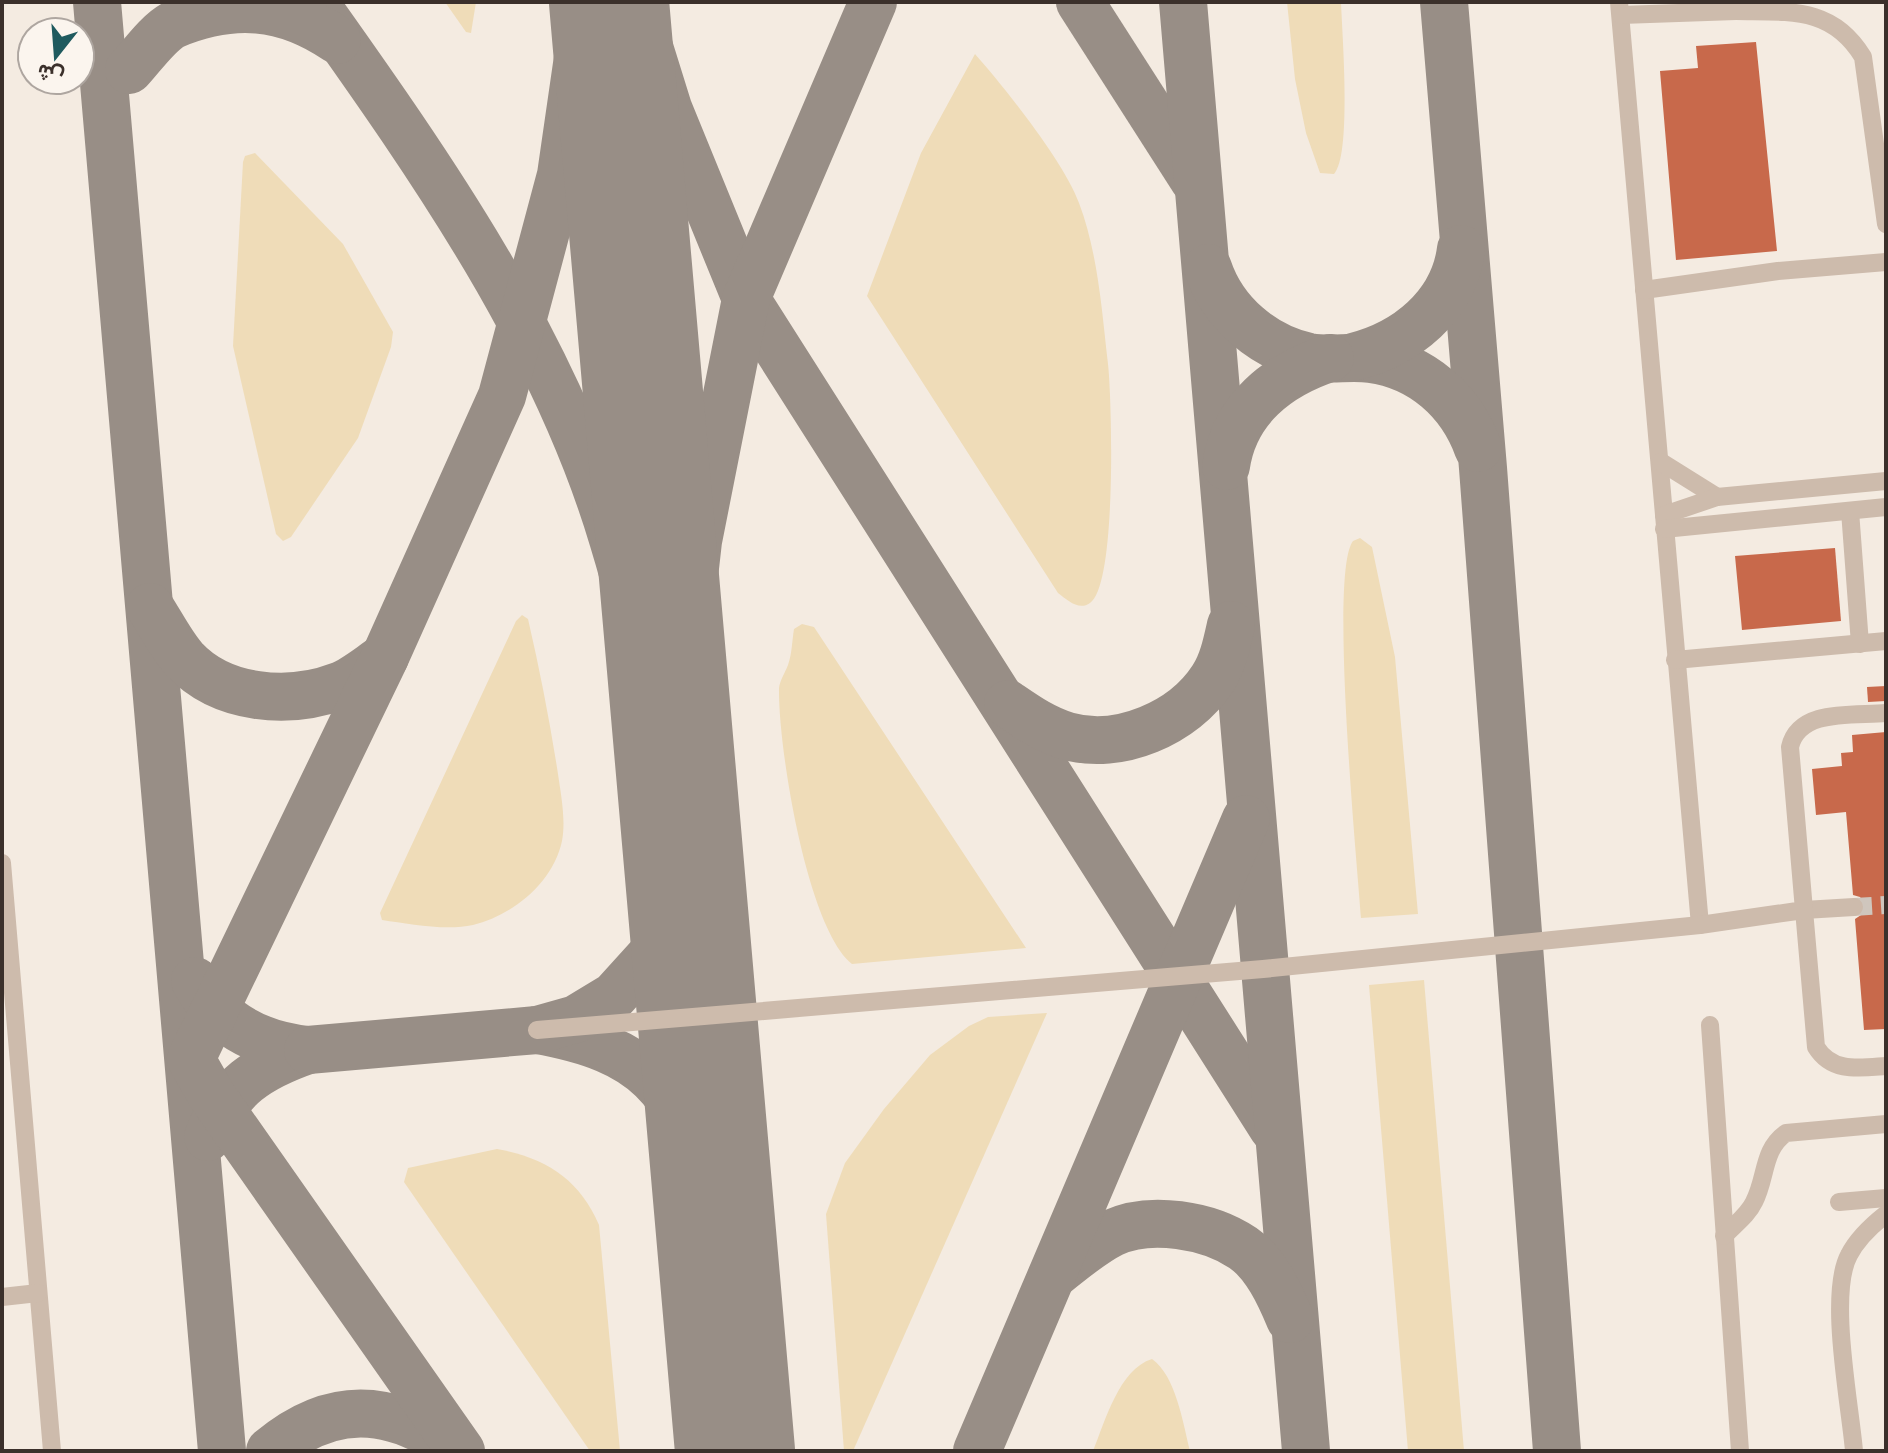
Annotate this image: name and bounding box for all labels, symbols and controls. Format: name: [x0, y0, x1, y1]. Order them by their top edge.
north arrow: [16, 16, 96, 96]
text: ش: [33, 55, 68, 93]

